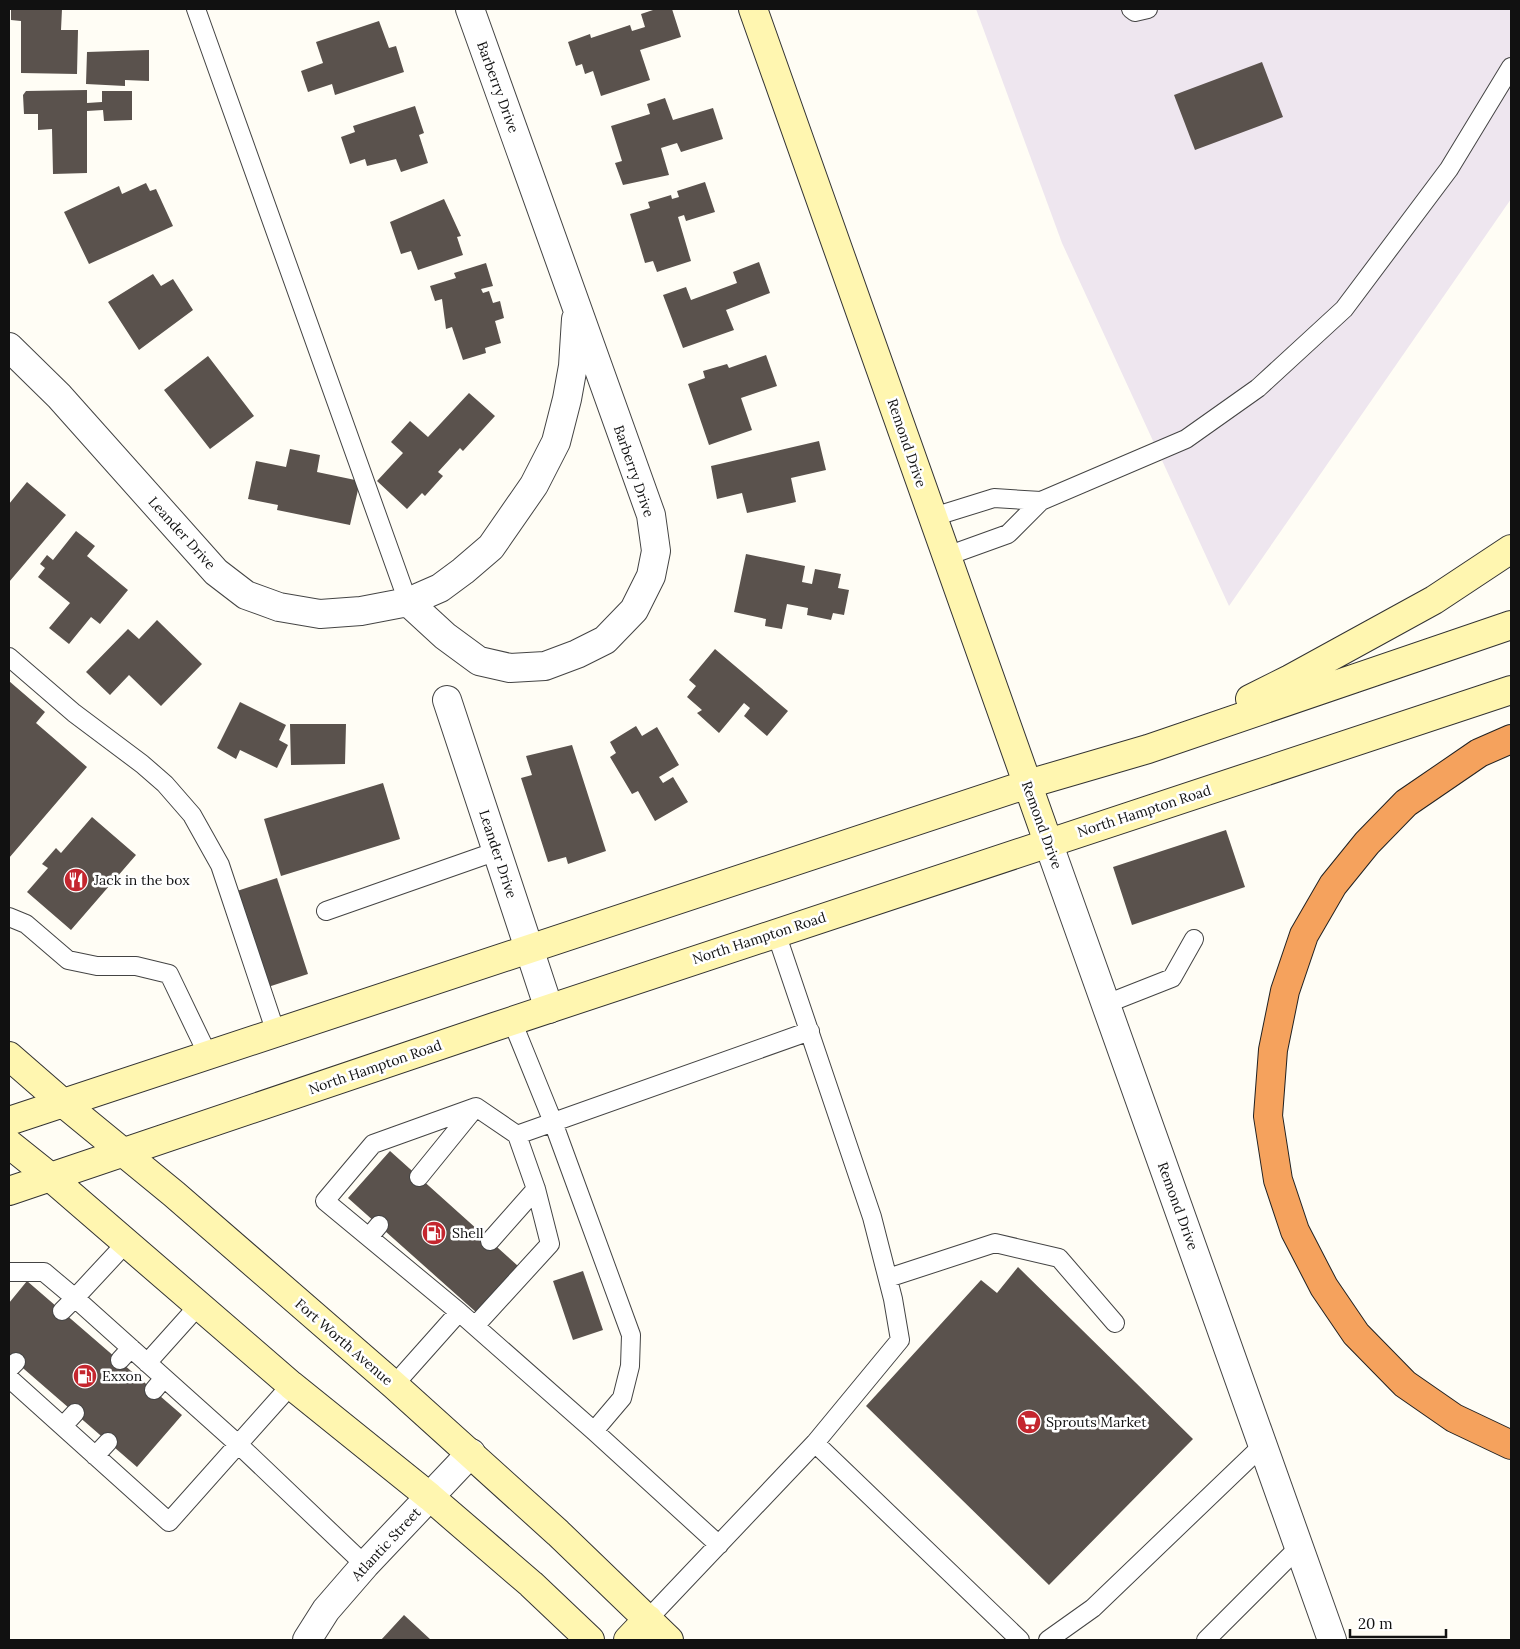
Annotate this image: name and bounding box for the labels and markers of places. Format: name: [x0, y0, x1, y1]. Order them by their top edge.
restaurant icon: Jack in the box: [63, 867, 89, 893]
place label: Jack in the box: [93, 871, 190, 889]
fuel station icon: Shell: [421, 1220, 447, 1246]
place label: Shell: [452, 1224, 484, 1242]
fuel station icon: Exxon: [72, 1363, 98, 1389]
place label: Exxon: [102, 1367, 143, 1385]
supermarket icon: Sprouts Market: [1016, 1409, 1042, 1435]
place label: Sprouts Market: [1046, 1413, 1147, 1431]

